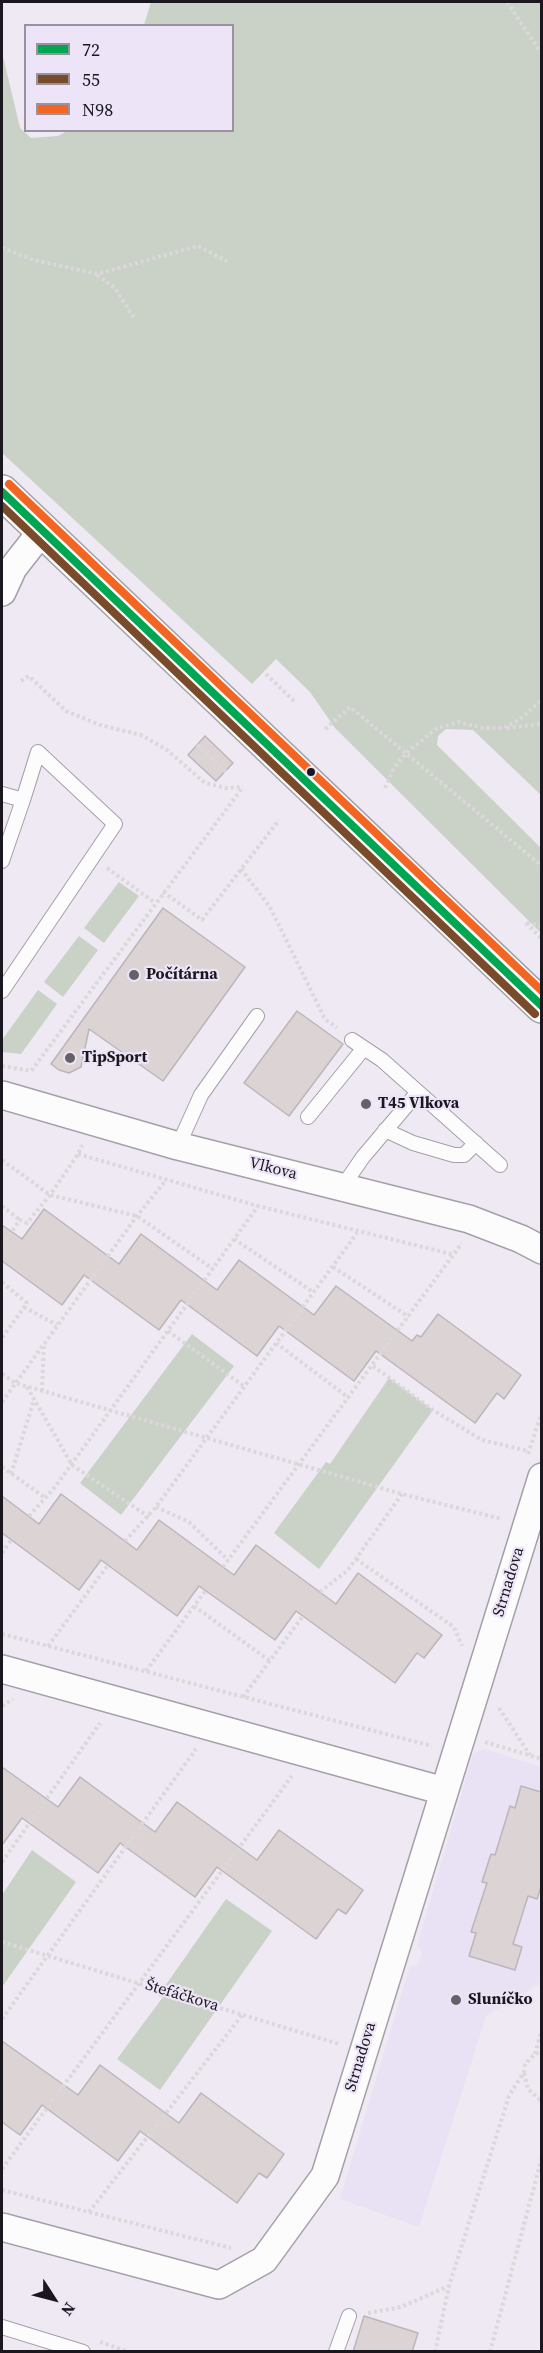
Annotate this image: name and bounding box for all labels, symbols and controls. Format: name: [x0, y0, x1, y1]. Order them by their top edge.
legend: [24, 24, 234, 132]
text: 72: [82, 37, 100, 62]
text: 55: [82, 67, 100, 92]
text: N98: [82, 97, 113, 122]
unlabelled marker: [305, 766, 317, 778]
place label: Počítárna: [146, 965, 218, 985]
marker: Počítárna: [127, 968, 141, 982]
place label: TipSport: [82, 1048, 147, 1068]
marker: TipSport: [63, 1051, 77, 1065]
place label: T45 Vlkova: [378, 1094, 459, 1114]
marker: T45 Vlkova: [359, 1097, 373, 1111]
street label: Vlkova: [247, 1154, 299, 1184]
street label: Strnadova: [489, 1545, 529, 1619]
street label: Štefáčkova: [143, 1976, 221, 2016]
place label: Sluníčko: [468, 1990, 532, 2010]
marker: Sluníčko: [449, 1993, 463, 2007]
street label: Strnadova: [341, 2020, 381, 2094]
north arrow: [24, 2269, 84, 2329]
text: N: [56, 2298, 81, 2321]

